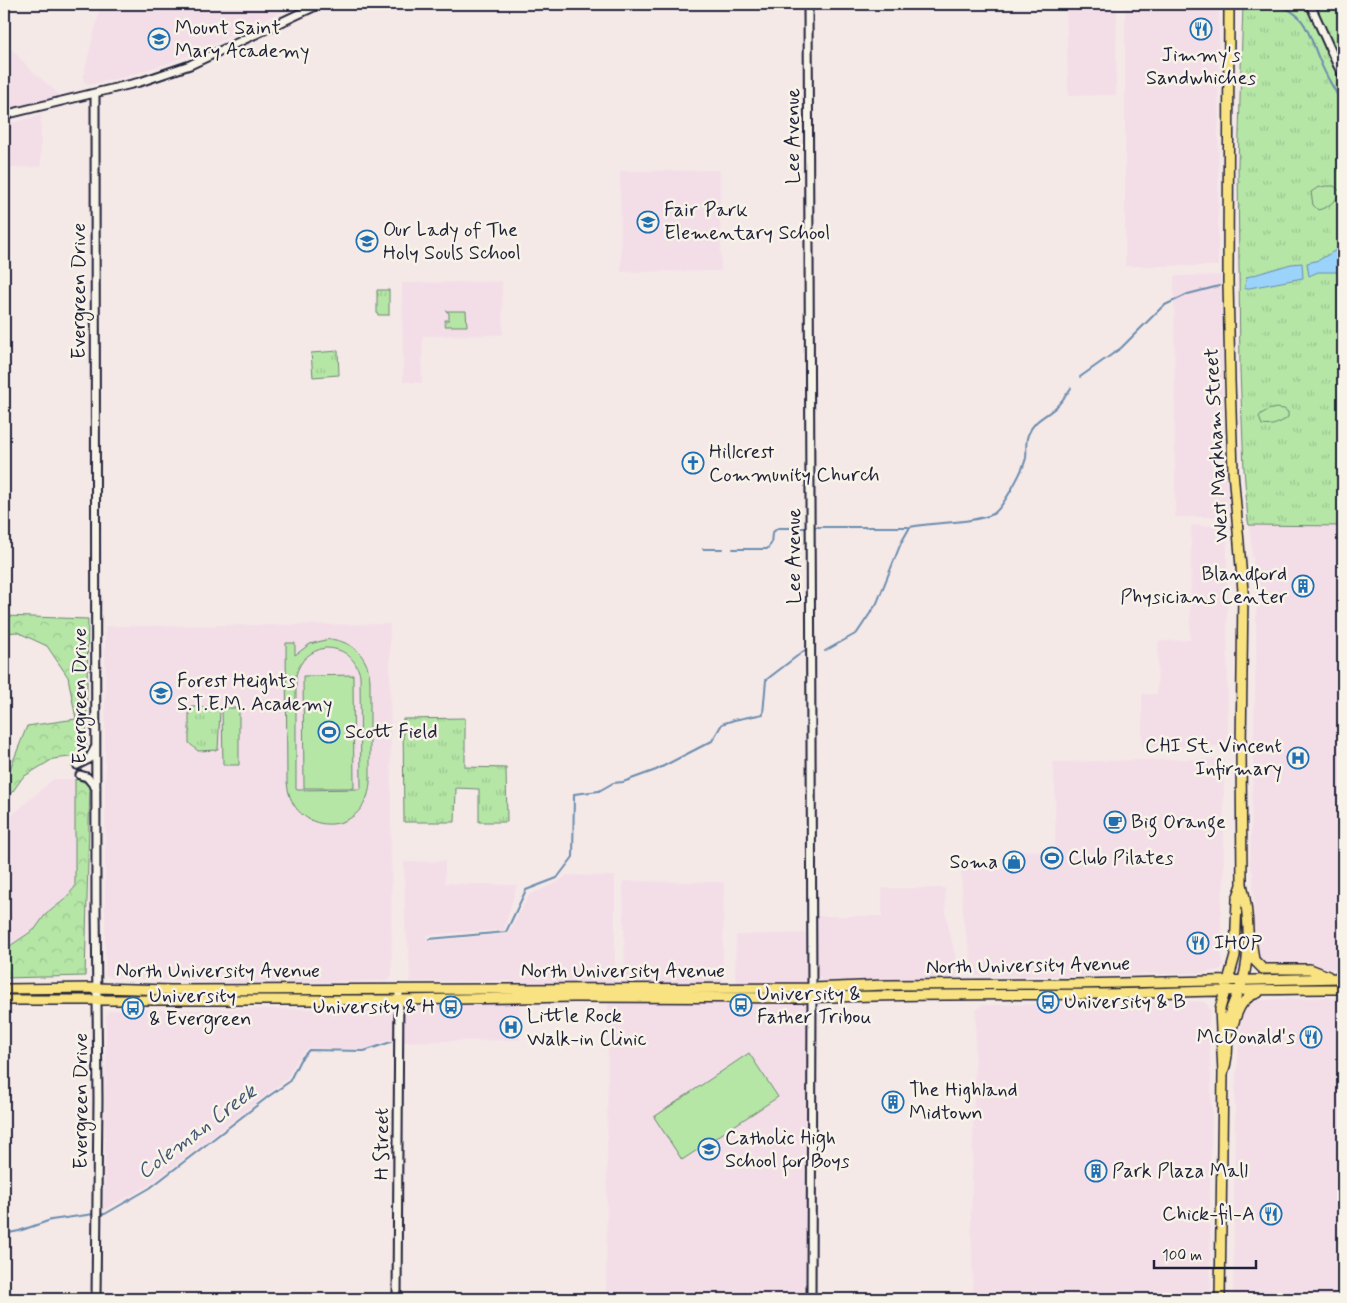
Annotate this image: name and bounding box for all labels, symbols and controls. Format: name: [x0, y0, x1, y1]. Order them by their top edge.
place label: Mount Saint Mary Academy: [175, 15, 309, 65]
restaurant icon: Jimmy's Sandwhiches: [1189, 17, 1213, 41]
school or university icon: Mount Saint Mary Academy: [147, 27, 171, 51]
place label: Jimmy's Sandwhiches: [1146, 42, 1256, 92]
street label: Lee Avenue: [780, 88, 807, 184]
place label: Fair Park Elementary School: [664, 197, 830, 247]
school or university icon: Fair Park Elementary School: [636, 210, 660, 234]
place label: Our Lady of The Holy Souls School: [383, 217, 521, 267]
street label: Evergreen Drive: [66, 223, 94, 359]
school or university icon: Our Lady of The Holy Souls School: [355, 229, 379, 253]
street label: West Markham Street: [1198, 347, 1236, 543]
place label: Hillcrest Community Church: [709, 439, 880, 489]
church icon: Hillcrest Community Church: [681, 451, 705, 475]
street label: Lee Avenue: [781, 508, 808, 604]
place label: Blandford Physicians Center: [1120, 561, 1288, 611]
building icon: Blandford Physicians Center: [1291, 574, 1315, 598]
street label: Evergreen Drive: [67, 628, 95, 764]
place label: Forest Heights S.T.E.M. Academy: [177, 668, 332, 718]
school or university icon: Forest Heights S.T.E.M. Academy: [149, 681, 173, 705]
place label: Scott Field: [345, 719, 438, 746]
sports icon: Scott Field: [317, 720, 341, 744]
place label: CHI St. Vincent Infirmary: [1145, 733, 1282, 783]
hospital icon: CHI St. Vincent Infirmary: [1286, 746, 1310, 770]
place label: Big Orange: [1131, 809, 1226, 838]
cafe icon: Big Orange: [1103, 810, 1127, 834]
place label: Club Pilates: [1068, 845, 1174, 872]
sports icon: Club Pilates: [1040, 846, 1064, 870]
place label: Soma: [950, 849, 998, 876]
shop icon: Soma: [1002, 850, 1026, 874]
place label: IHOP: [1214, 930, 1263, 957]
restaurant icon: IHOP: [1186, 931, 1210, 955]
street label: North University Avenue: [926, 951, 1130, 981]
street label: North University Avenue: [116, 958, 320, 985]
street label: North University Avenue: [521, 958, 725, 985]
place label: University & Father Tribou: [757, 981, 871, 1031]
place label: University & Evergreen: [149, 983, 252, 1034]
place label: University & B: [1064, 989, 1186, 1016]
bus stop icon: University & B: [1036, 990, 1060, 1014]
bus stop icon: University & Father Tribou: [729, 993, 753, 1017]
place label: University & H: [313, 994, 435, 1021]
bus stop icon: University & H: [439, 995, 463, 1019]
bus stop icon: University & Evergreen: [121, 996, 145, 1020]
place label: Little Rock Walk-in Clinic: [527, 1003, 647, 1053]
hospital icon: Little Rock Walk-in Clinic: [499, 1015, 523, 1039]
place label: McDonald's: [1197, 1024, 1295, 1051]
restaurant icon: McDonald's: [1299, 1025, 1323, 1049]
street label: Evergreen Drive: [68, 1033, 96, 1169]
water label: Coleman Creek: [132, 1077, 263, 1186]
place label: The Highland Midtown: [909, 1077, 1018, 1127]
building icon: The Highland Midtown: [881, 1090, 905, 1114]
street label: H Street: [369, 1108, 396, 1180]
place label: Catholic High School for Boys: [725, 1125, 850, 1177]
school or university icon: Catholic High School for Boys: [697, 1137, 721, 1161]
place label: Park Plaza Mall: [1112, 1158, 1248, 1185]
building icon: Park Plaza Mall: [1084, 1159, 1108, 1183]
place label: Chick-fil-A: [1162, 1201, 1255, 1228]
restaurant icon: Chick-fil-A: [1259, 1202, 1283, 1226]
scale bar: [1154, 1238, 1257, 1270]
text: 100 m: [1162, 1246, 1202, 1266]

